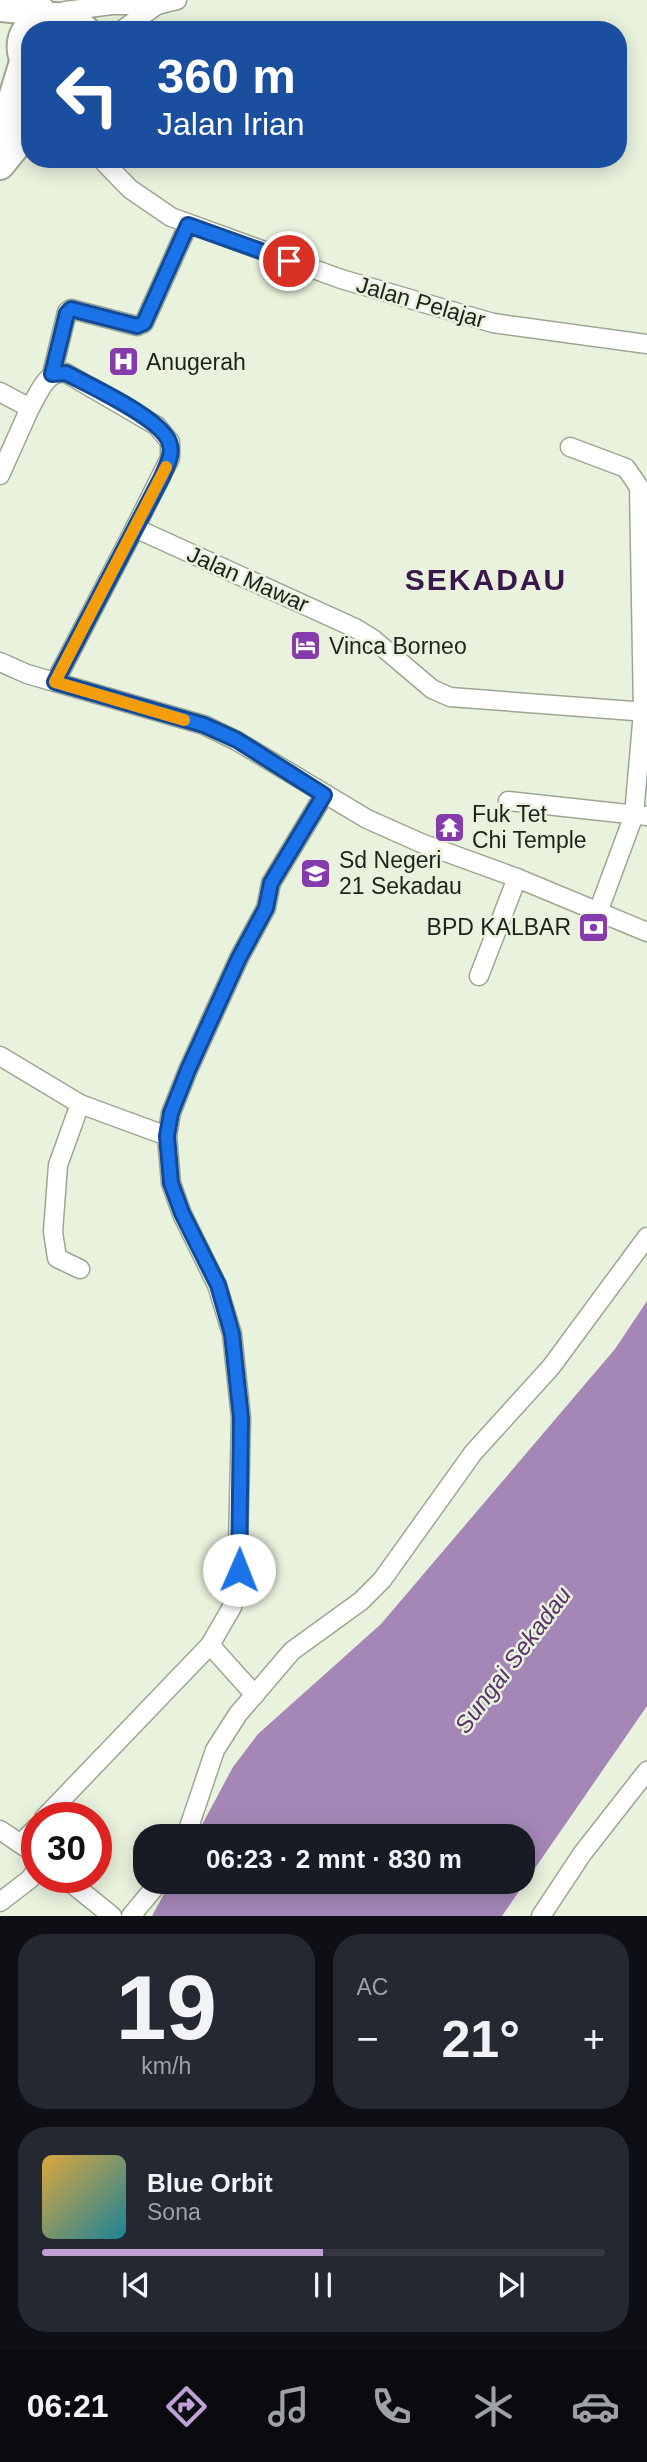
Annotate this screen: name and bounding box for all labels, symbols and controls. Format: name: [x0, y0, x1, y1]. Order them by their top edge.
icon: left: [42, 49, 133, 140]
text: 360 m: [157, 49, 296, 103]
text: Jalan Irian: [157, 106, 305, 142]
pin: [259, 231, 319, 291]
icon: arrive: [270, 242, 308, 280]
street label: Jalan Pelajar: [354, 271, 489, 333]
hospital icon: Anugerah: [106, 345, 140, 379]
place label: Anugerah: [146, 349, 246, 375]
street label: Jalan Mawar: [183, 541, 313, 618]
district label: SEKADAU: [405, 563, 567, 596]
hotel icon: Vinca Borneo: [289, 629, 323, 663]
place label: Vinca Borneo: [329, 633, 467, 659]
place label: Fuk Tet Chi Temple: [472, 801, 587, 853]
temple icon: Fuk Tet Chi Temple: [432, 810, 466, 844]
place label: Sd Negeri 21 Sekadau: [339, 847, 462, 899]
school or university icon: Sd Negeri 21 Sekadau: [299, 856, 333, 890]
bank icon: BPD KALBAR: [577, 910, 611, 944]
place label: BPD KALBAR: [427, 914, 571, 940]
position arrow: [202, 1533, 276, 1607]
water label: Sungai Sekadau: [449, 1581, 576, 1738]
speed limit sign: 30: [21, 1802, 112, 1893]
text: 06:23 · 2 mnt · 830 m: [206, 1844, 462, 1874]
text: 19: [116, 1957, 217, 2058]
text: AC: [357, 1974, 388, 2000]
text: 21°: [441, 2010, 520, 2068]
text: −: [357, 2018, 379, 2060]
text: +: [583, 2018, 605, 2060]
text: km/h: [141, 2053, 191, 2079]
text: Blue Orbit: [147, 2168, 273, 2198]
text: Sona: [147, 2199, 201, 2225]
icon: previous: [117, 2266, 155, 2304]
icon: pause: [304, 2266, 342, 2304]
icon: next: [492, 2266, 530, 2304]
icon: directions: [162, 2382, 211, 2431]
icon: music: [264, 2382, 313, 2431]
icon: phone: [367, 2382, 416, 2431]
icon: climate: [469, 2382, 518, 2431]
icon: car: [571, 2382, 620, 2431]
text: 06:21: [27, 2388, 109, 2424]

